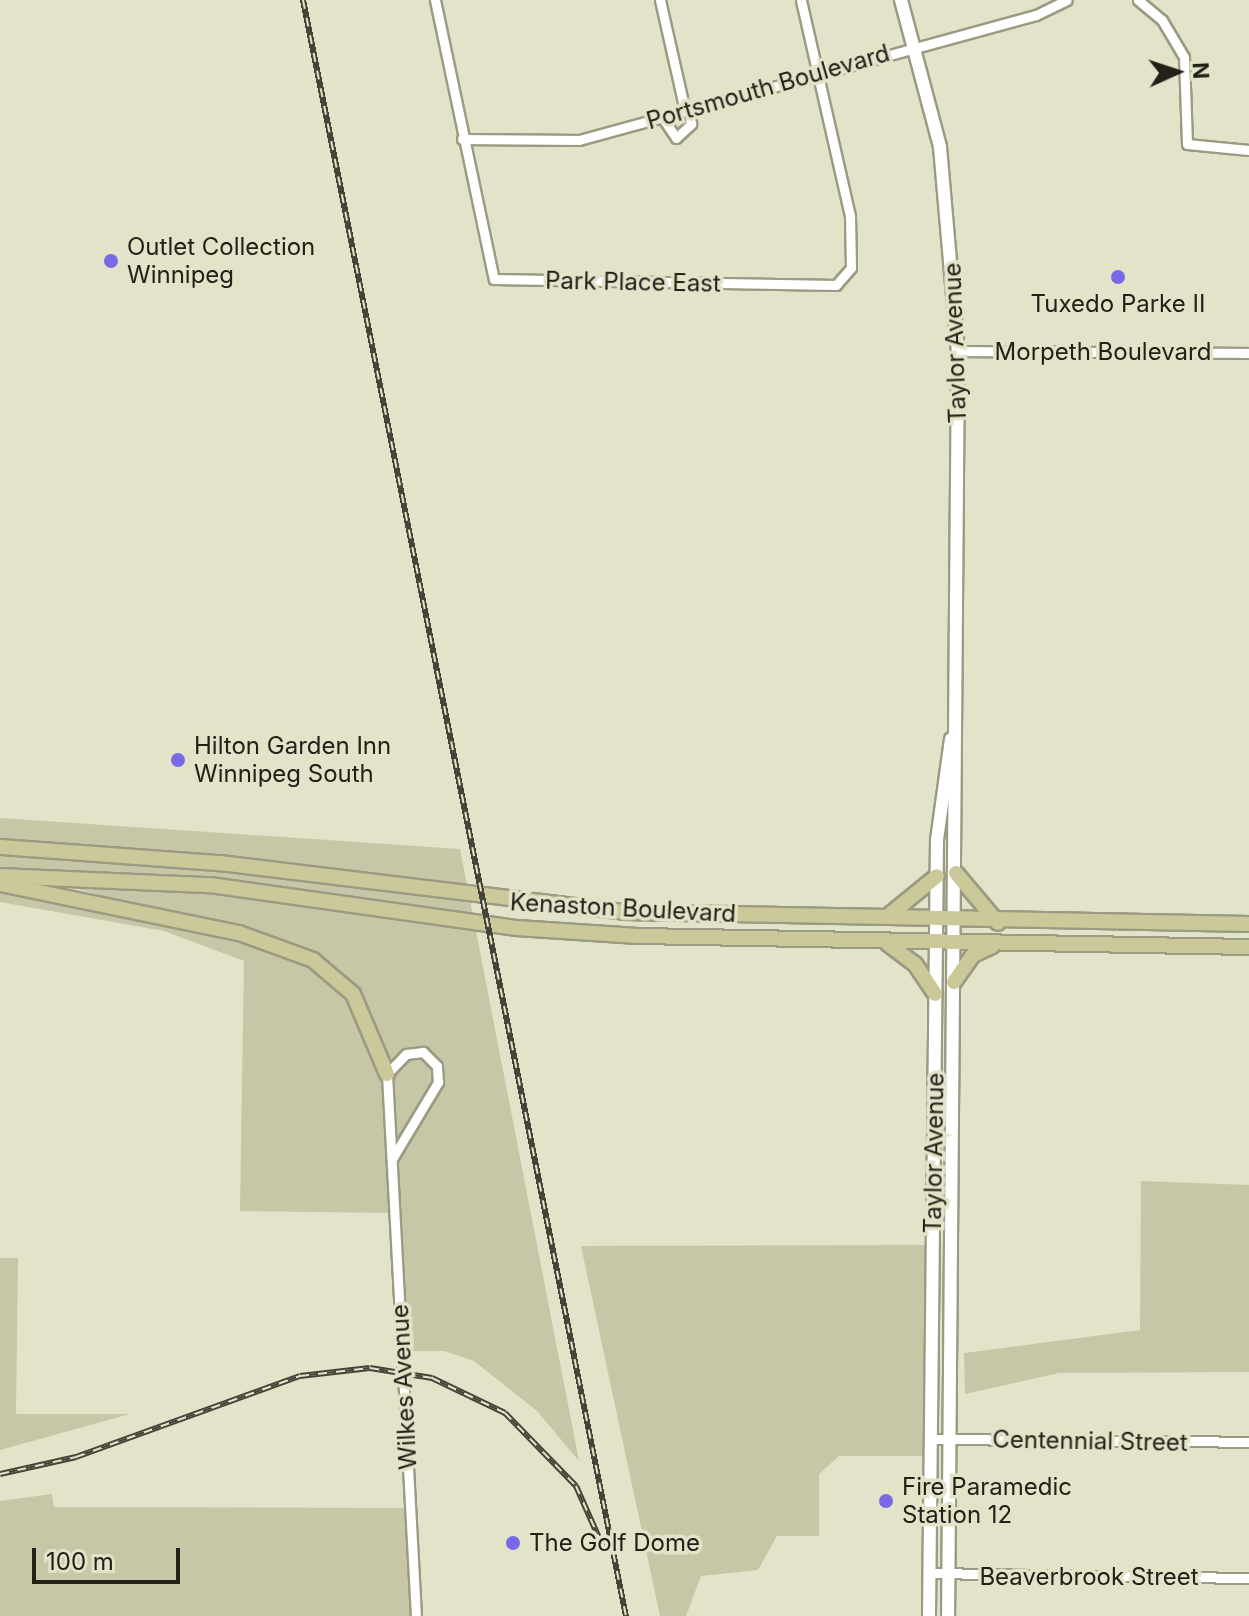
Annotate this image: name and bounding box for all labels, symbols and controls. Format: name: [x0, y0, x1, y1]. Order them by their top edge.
north arrow: [1137, 32, 1217, 112]
street label: Portsmouth Boulevard: [643, 38, 893, 136]
text: N: [1188, 62, 1214, 80]
place label: Outlet Collection Winnipeg: [127, 233, 315, 289]
marker: Outlet Collection Winnipeg: [102, 252, 120, 270]
street label: Taylor Avenue: [938, 262, 972, 424]
street label: Park Place East: [545, 266, 721, 298]
marker: Tuxedo Parke II: [1109, 268, 1127, 286]
place label: Tuxedo Parke II: [1031, 290, 1205, 318]
street label: Morpeth Boulevard: [995, 338, 1211, 366]
place label: Hilton Garden Inn Winnipeg South: [194, 732, 391, 788]
marker: Hilton Garden Inn Winnipeg South: [169, 751, 187, 769]
street label: Kenaston Boulevard: [509, 888, 737, 928]
street label: Taylor Avenue: [918, 1072, 950, 1234]
street label: Wilkes Avenue: [385, 1304, 423, 1470]
street label: Centennial Street: [992, 1425, 1188, 1457]
place label: Fire Paramedic Station 12: [902, 1473, 1072, 1529]
marker: Fire Paramedic Station 12: [877, 1492, 895, 1510]
place label: The Golf Dome: [529, 1529, 700, 1557]
scale bar: [36, 1532, 184, 1582]
marker: The Golf Dome: [504, 1534, 522, 1552]
text: 100 m: [46, 1547, 114, 1576]
street label: Beaverbrook Street: [979, 1563, 1199, 1591]

